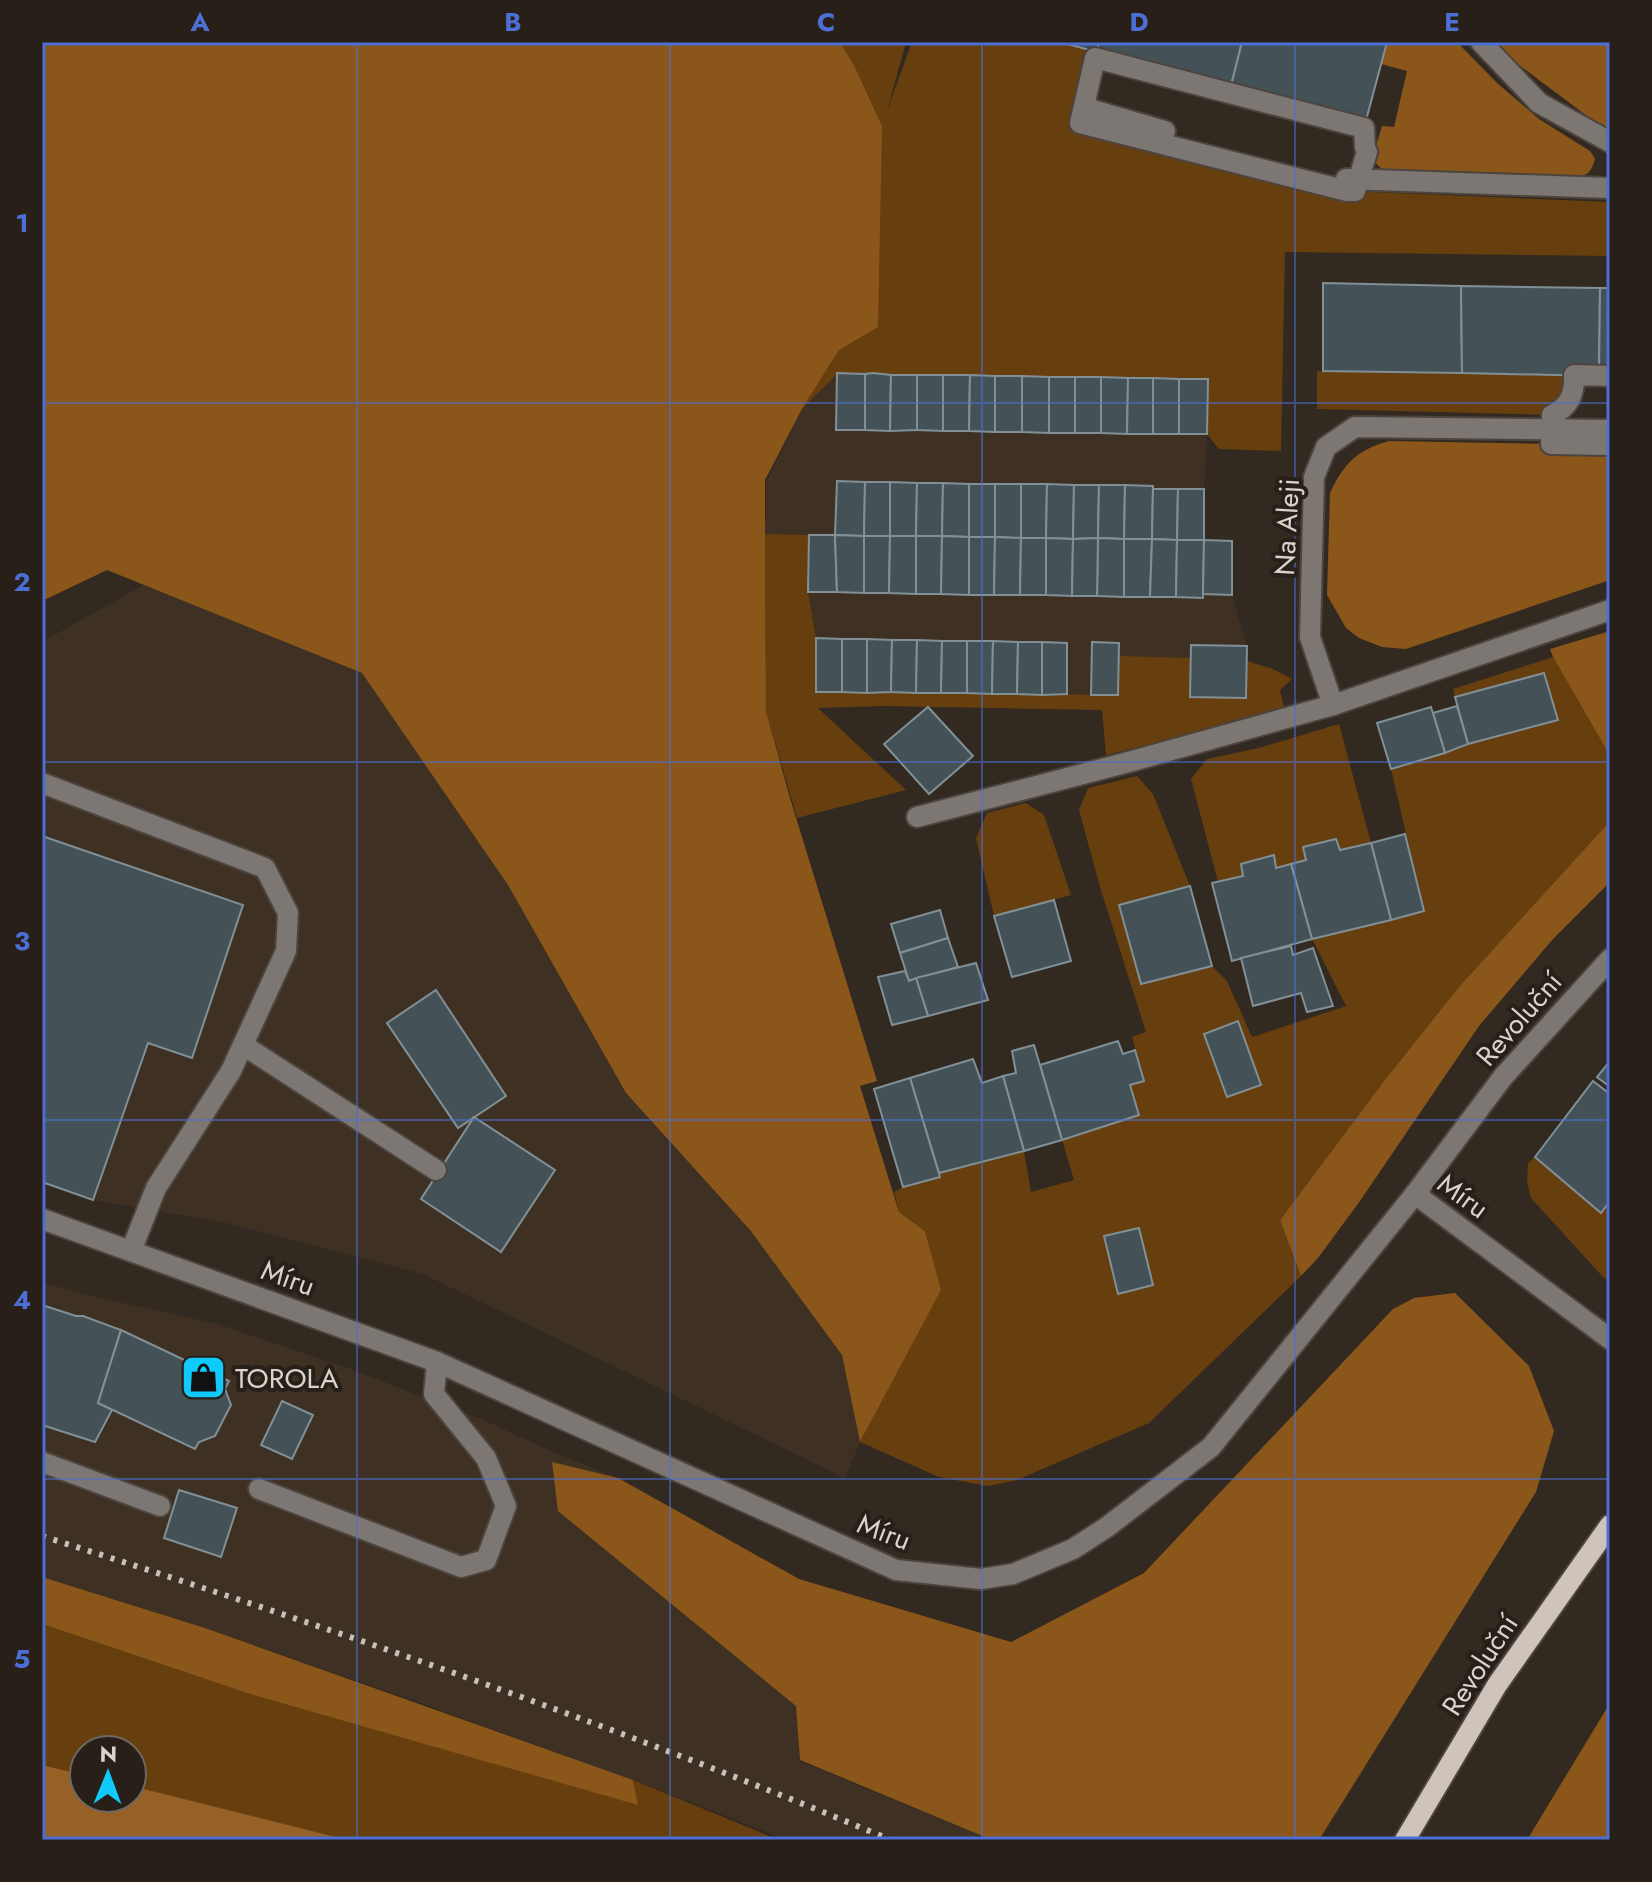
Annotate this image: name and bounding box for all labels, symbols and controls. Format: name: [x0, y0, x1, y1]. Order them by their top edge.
text: A: [189, 3, 210, 41]
text: B: [504, 3, 522, 41]
text: C: [817, 3, 835, 41]
text: D: [1129, 3, 1149, 41]
text: E: [1444, 3, 1460, 41]
text: 1: [15, 204, 29, 242]
street label: Na Aleji: [1264, 477, 1310, 577]
text: 2: [13, 563, 31, 601]
text: 3: [14, 922, 30, 960]
street label: Revoluční: [1466, 961, 1573, 1075]
street label: Míru: [1429, 1163, 1497, 1229]
street label: Míru: [255, 1249, 321, 1307]
text: 4: [13, 1281, 31, 1319]
shop icon: TOROLA: [180, 1354, 228, 1402]
place label: TOROLA: [235, 1358, 339, 1399]
street label: Míru: [851, 1503, 917, 1561]
street label: Revoluční: [1432, 1605, 1529, 1724]
text: 5: [14, 1640, 30, 1678]
north arrow: [68, 1734, 148, 1814]
text: N: [99, 1738, 117, 1770]

